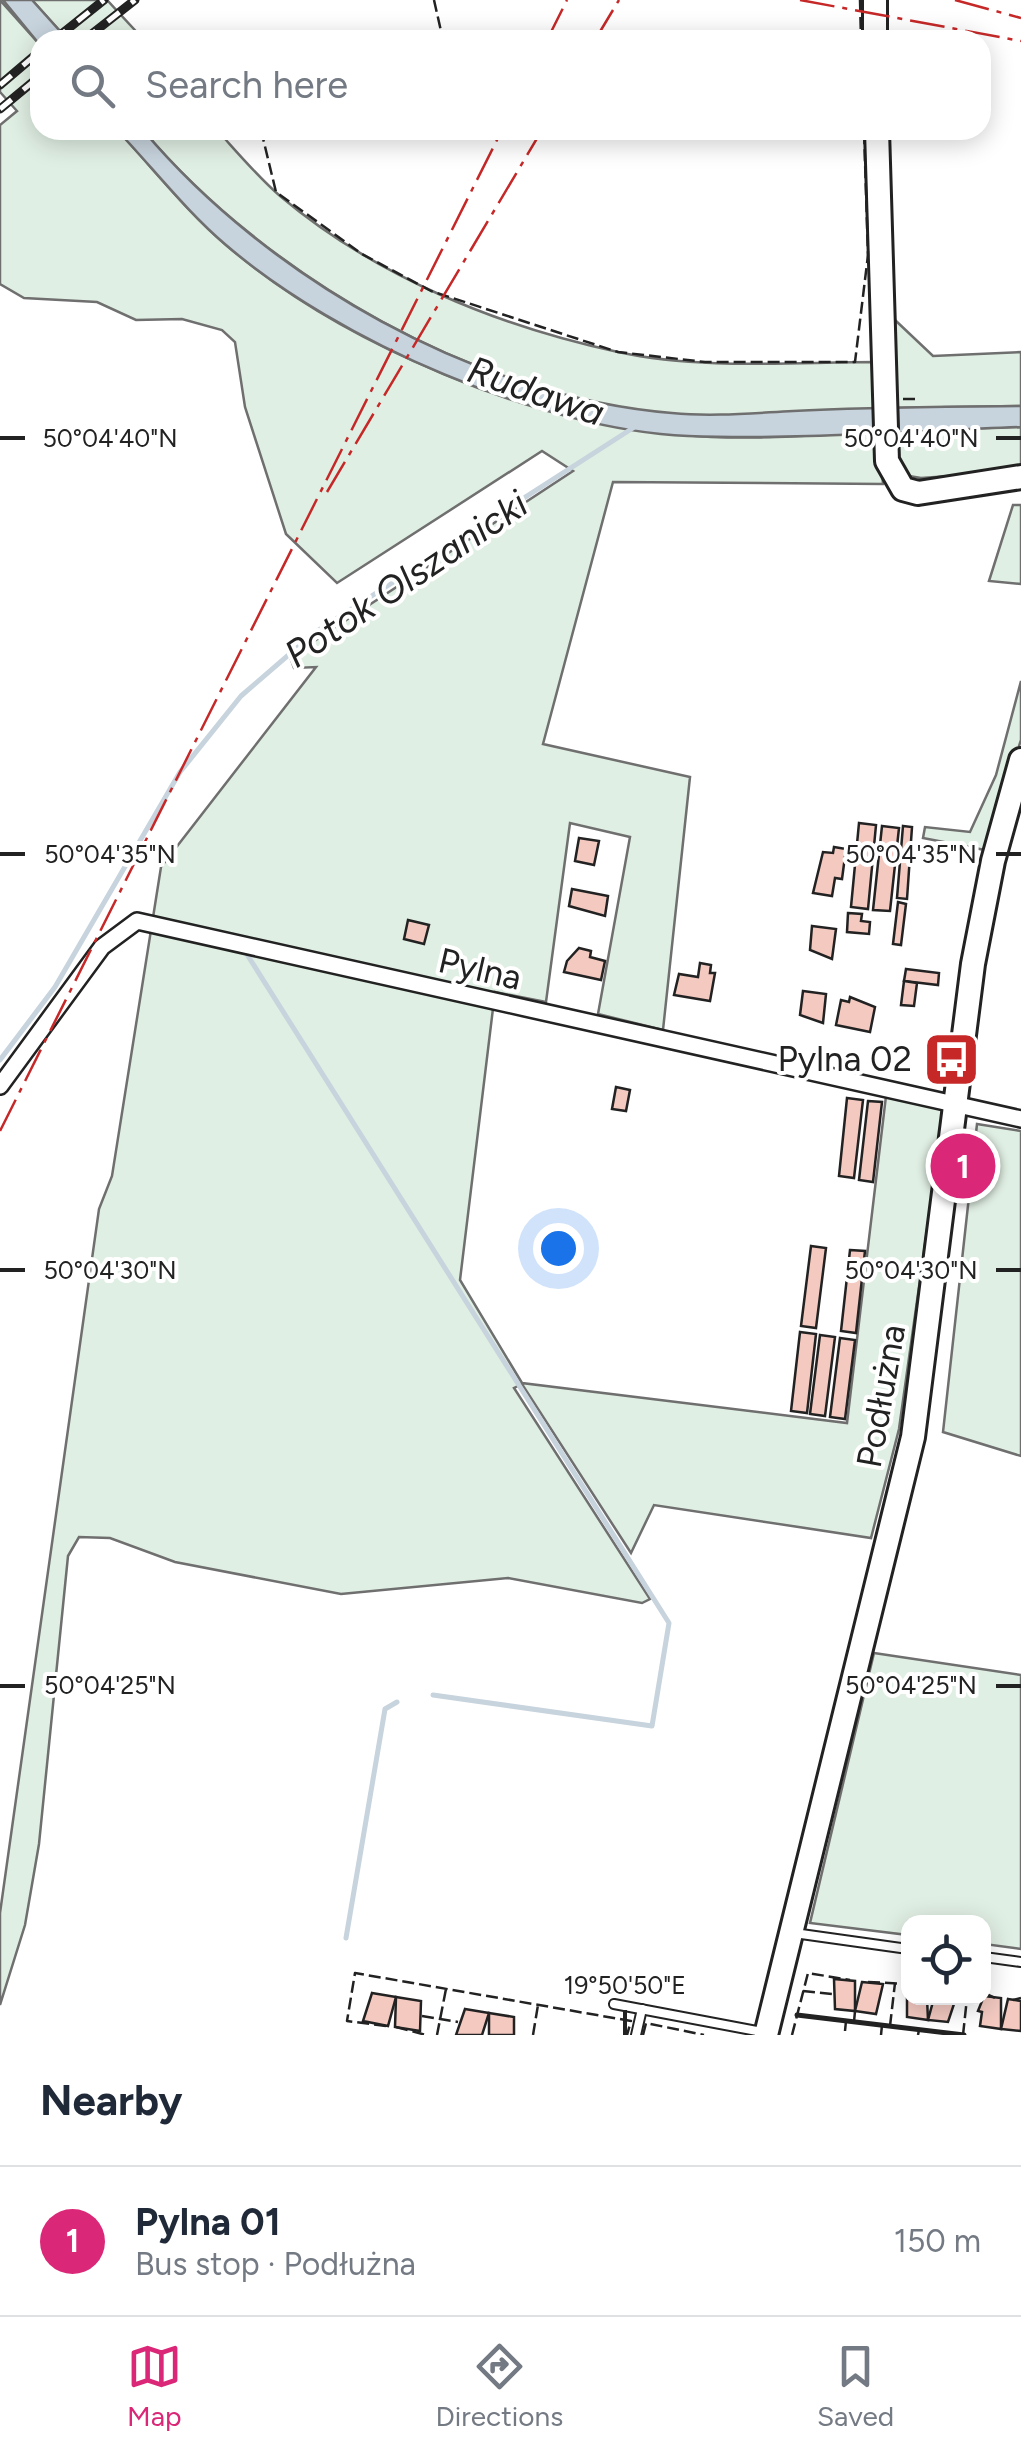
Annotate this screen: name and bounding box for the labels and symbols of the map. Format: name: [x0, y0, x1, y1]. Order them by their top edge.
water label: Rudawa: [462, 346, 610, 436]
text: 50°04'40"N: [42, 423, 178, 453]
text: 50°04'40"N: [843, 423, 979, 453]
water label: Potok Olszanicki: [276, 481, 536, 677]
text: 50°04'35"N: [44, 839, 176, 869]
text: 50°04'35"N: [845, 839, 977, 869]
street label: Pylna: [434, 939, 526, 999]
bus stop icon: Pylna 02: [921, 1029, 981, 1089]
place label: Pylna 02: [778, 1038, 912, 1080]
pin: 1: [930, 1128, 996, 1204]
your location: [533, 1223, 584, 1274]
text: 50°04'30"N: [43, 1255, 177, 1285]
text: 50°04'30"N: [844, 1255, 978, 1285]
street label: Podłużna: [848, 1321, 914, 1471]
text: 50°04'25"N: [44, 1670, 176, 1700]
text: 50°04'25"N: [845, 1670, 977, 1700]
text: 19°50'50"E: [564, 1970, 686, 2000]

